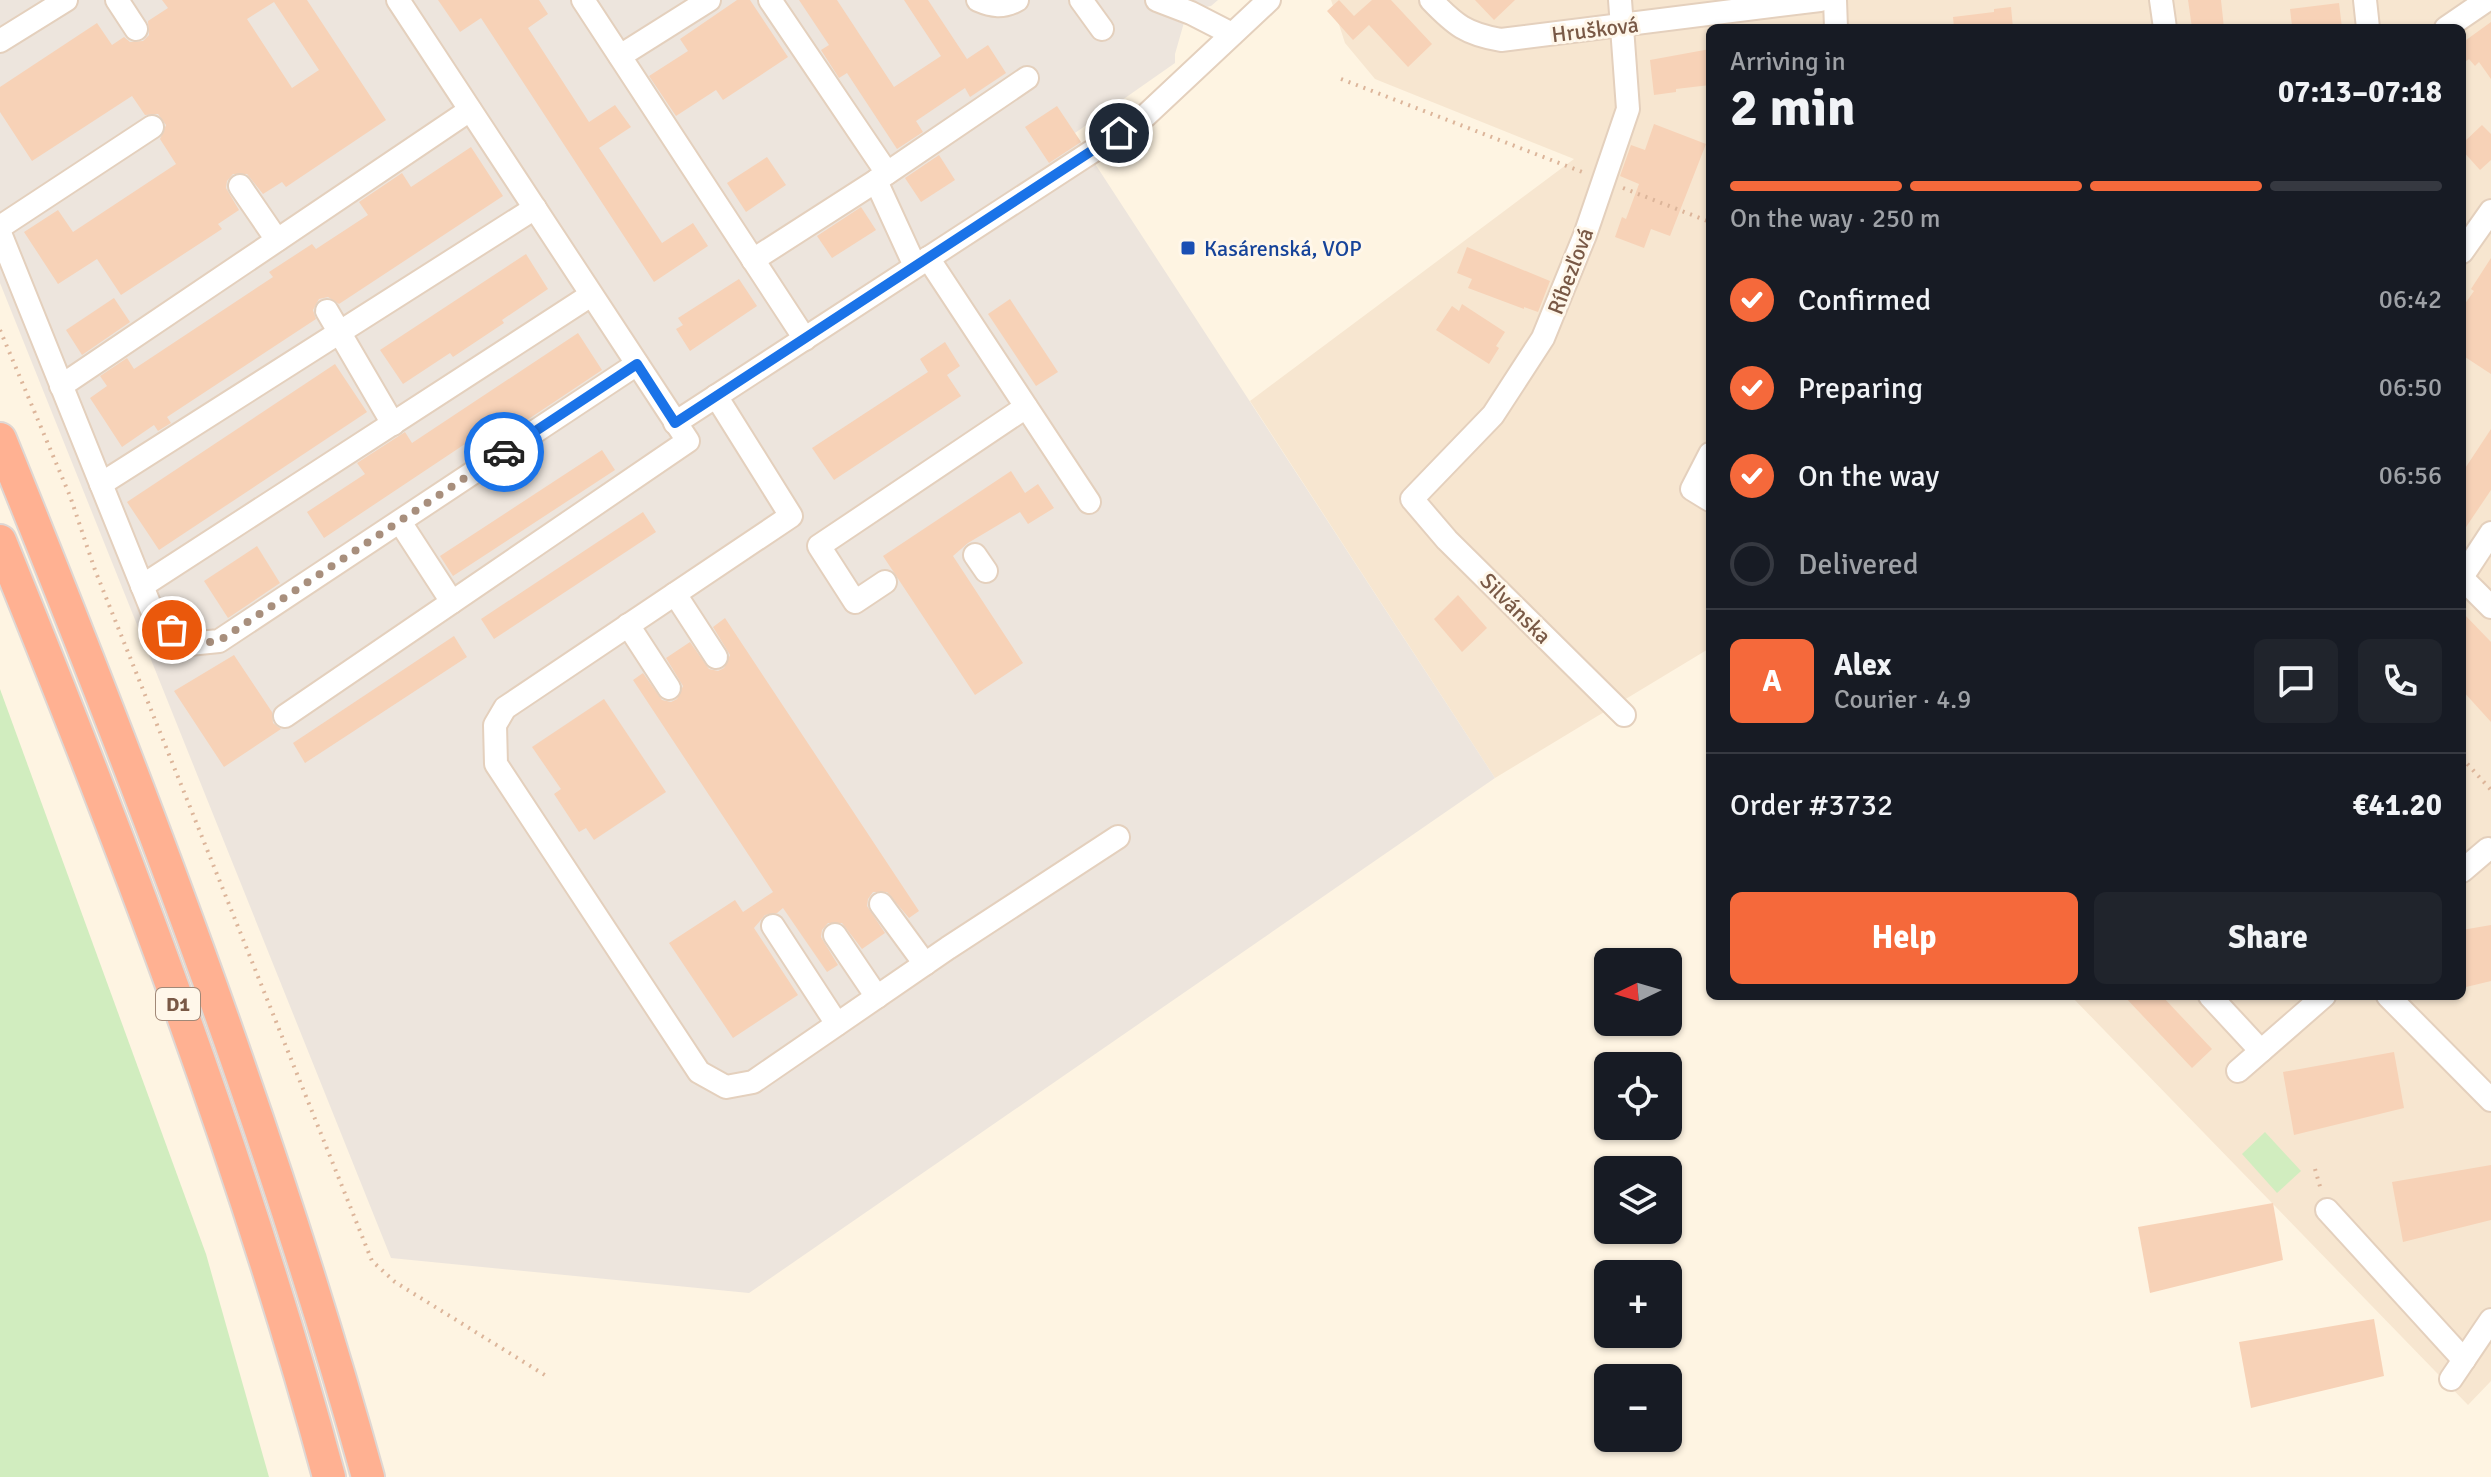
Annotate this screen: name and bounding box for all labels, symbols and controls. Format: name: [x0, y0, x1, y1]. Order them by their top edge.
street label: Hrušková: [1550, 11, 1640, 48]
text: Arriving in: [1730, 46, 1846, 78]
text: 07:13–07:18: [2278, 74, 2442, 111]
text: 2 min: [1730, 76, 1856, 140]
pin: [1085, 99, 1153, 167]
icon: home: [1097, 111, 1141, 155]
text: On the way · 250 m: [1730, 203, 1940, 235]
street label: Ríbezľová: [1542, 224, 1599, 318]
place label: Kasárenská, VOP: [1204, 235, 1362, 262]
marker: Kasárenská, VOP: [1179, 239, 1197, 257]
icon: check: [1730, 278, 1774, 322]
text: Confirmed: [1798, 282, 1931, 319]
text: 06:42: [2379, 284, 2442, 316]
icon: check: [1730, 366, 1774, 410]
text: Preparing: [1798, 370, 1923, 407]
text: 06:50: [2379, 372, 2442, 404]
courier: [464, 412, 544, 492]
icon: car: [482, 430, 526, 474]
icon: check: [1730, 454, 1774, 498]
text: On the way: [1798, 458, 1939, 495]
text: 06:56: [2379, 460, 2442, 492]
text: Delivered: [1798, 546, 1919, 583]
street label: Silvánska: [1475, 567, 1557, 649]
pin: [138, 596, 206, 664]
icon: bag: [150, 608, 194, 652]
button: chat: [2254, 639, 2338, 723]
button: phone: [2358, 639, 2442, 723]
text: Alex: [1834, 647, 1891, 684]
text: A: [1762, 663, 1782, 700]
text: Courier · 4.9: [1834, 684, 1971, 716]
text: Order #3732: [1730, 787, 1893, 824]
text: €41.20: [2352, 787, 2442, 824]
button: Help: [1730, 892, 2078, 984]
button: Share: [2094, 892, 2442, 984]
north arrow: [1594, 948, 1682, 1036]
map controls: [1594, 948, 1682, 1452]
road number: D1: [156, 988, 200, 1020]
button: locate: [1594, 1052, 1682, 1140]
button: layers: [1594, 1156, 1682, 1244]
button: +: [1594, 1260, 1682, 1348]
button: −: [1594, 1364, 1682, 1452]

